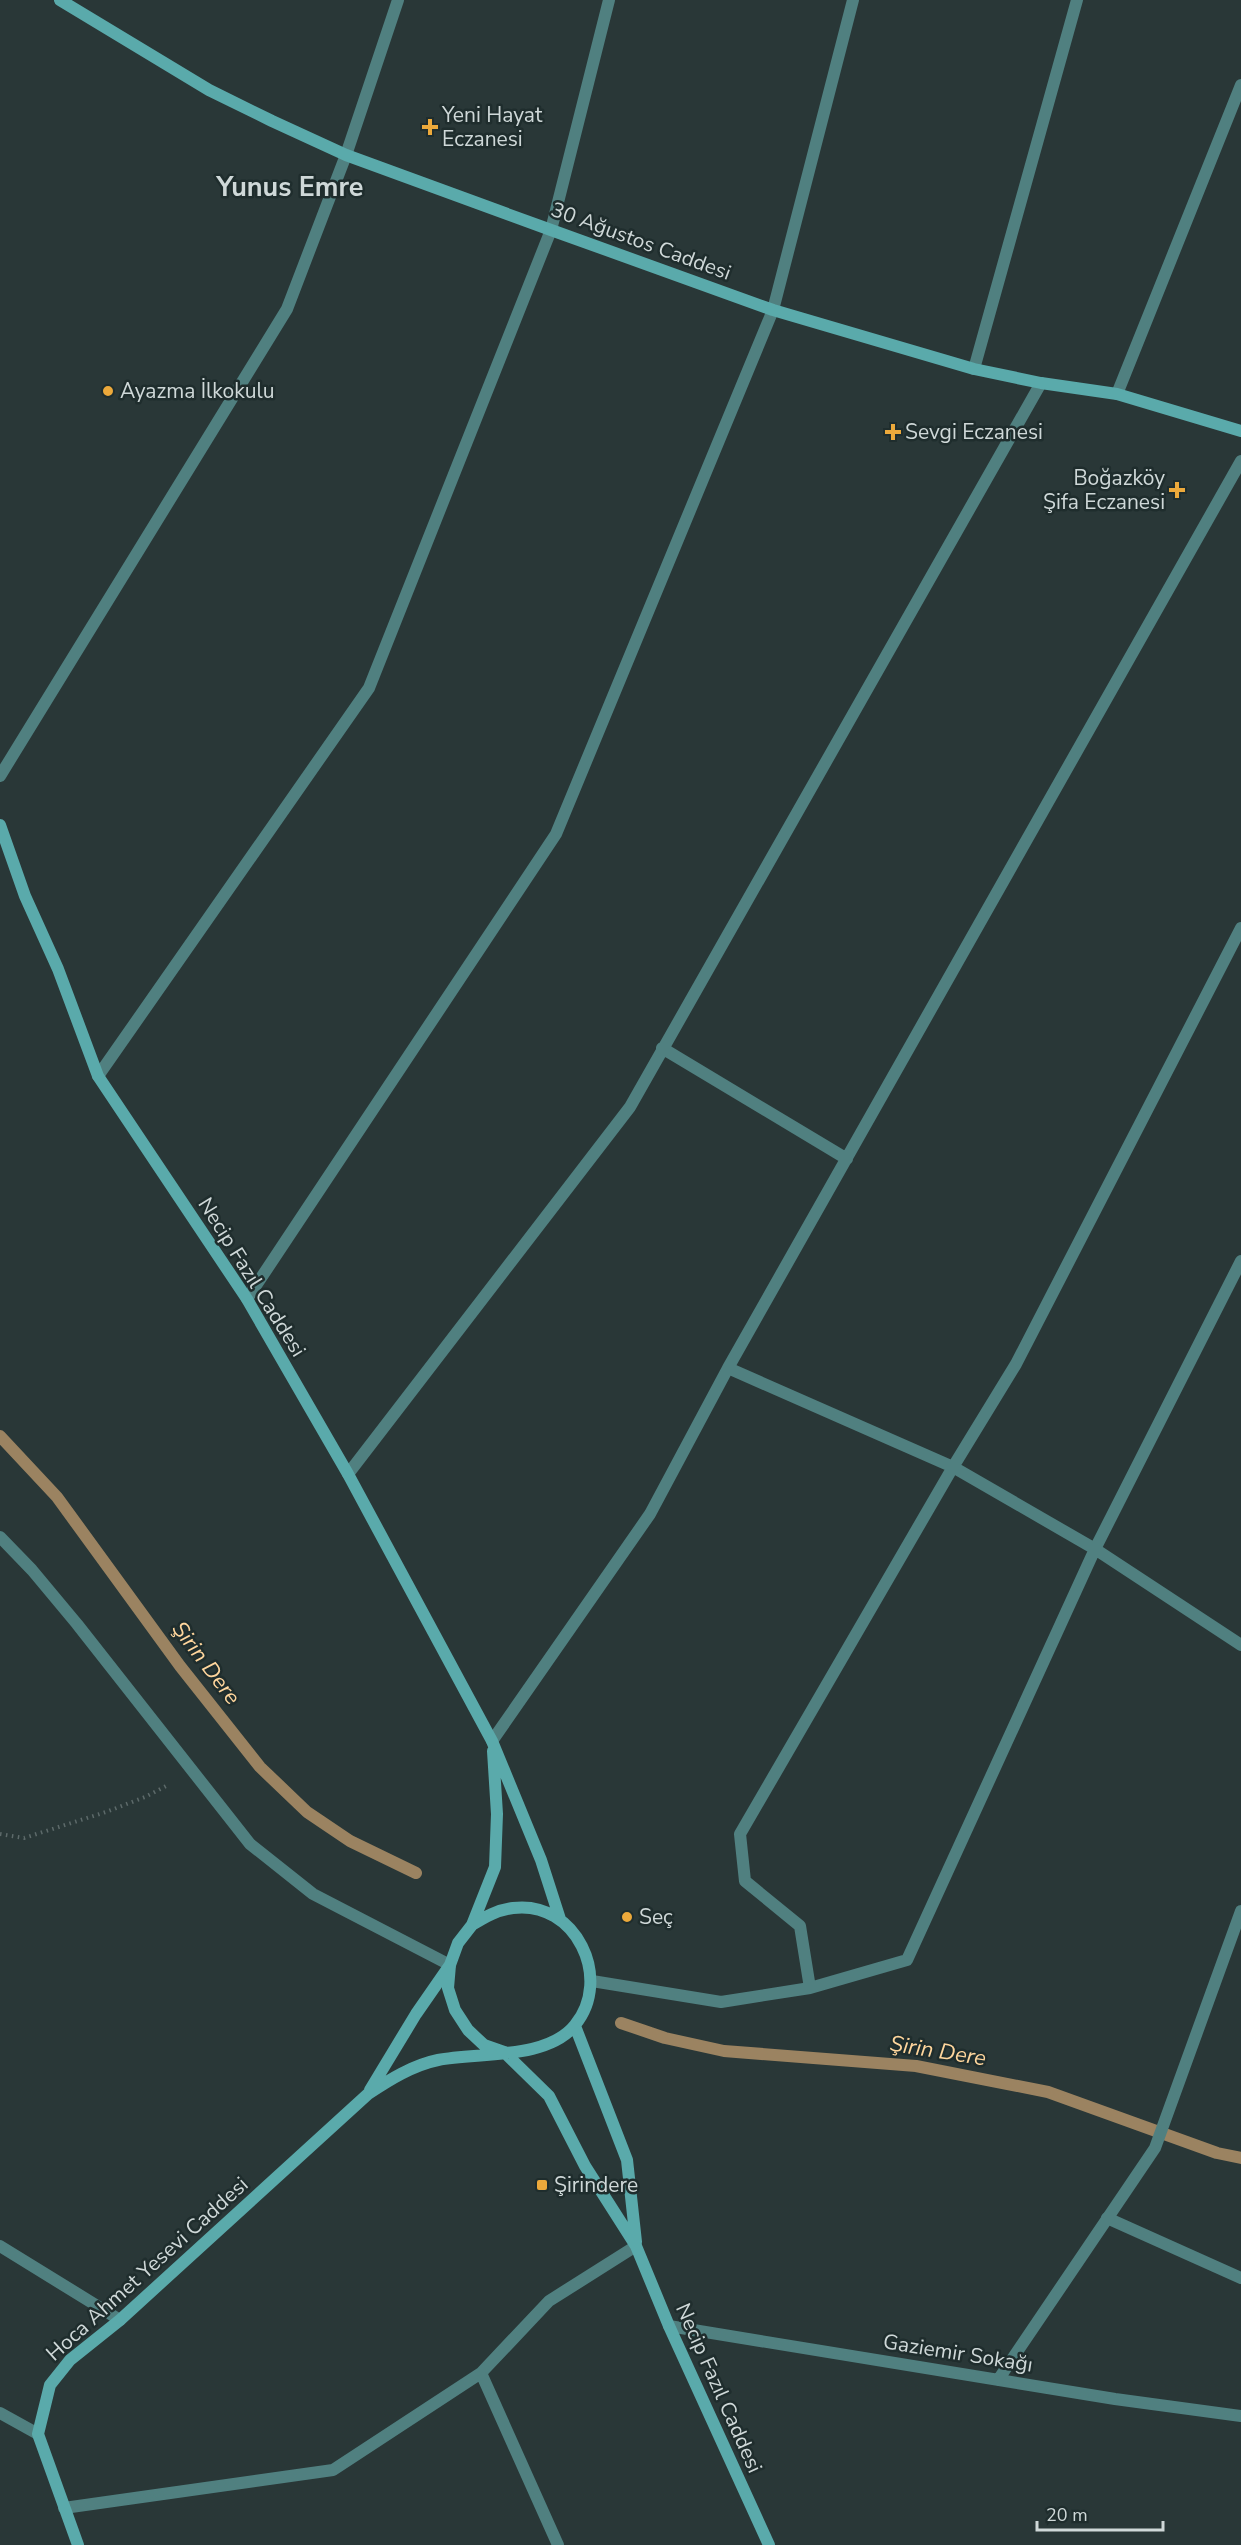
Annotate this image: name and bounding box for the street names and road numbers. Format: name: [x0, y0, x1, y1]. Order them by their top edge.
street label: 30 Ağustos Caddesi: [547, 195, 735, 287]
street label: Necip Fazıl Caddesi: [192, 1192, 312, 1362]
street label: Hoca Ahmet Yesevi Caddesi: [40, 2171, 254, 2367]
street label: Necip Fazıl Caddesi: [669, 2299, 769, 2477]
street label: Gaziemir Sokağı: [881, 2327, 1035, 2379]

